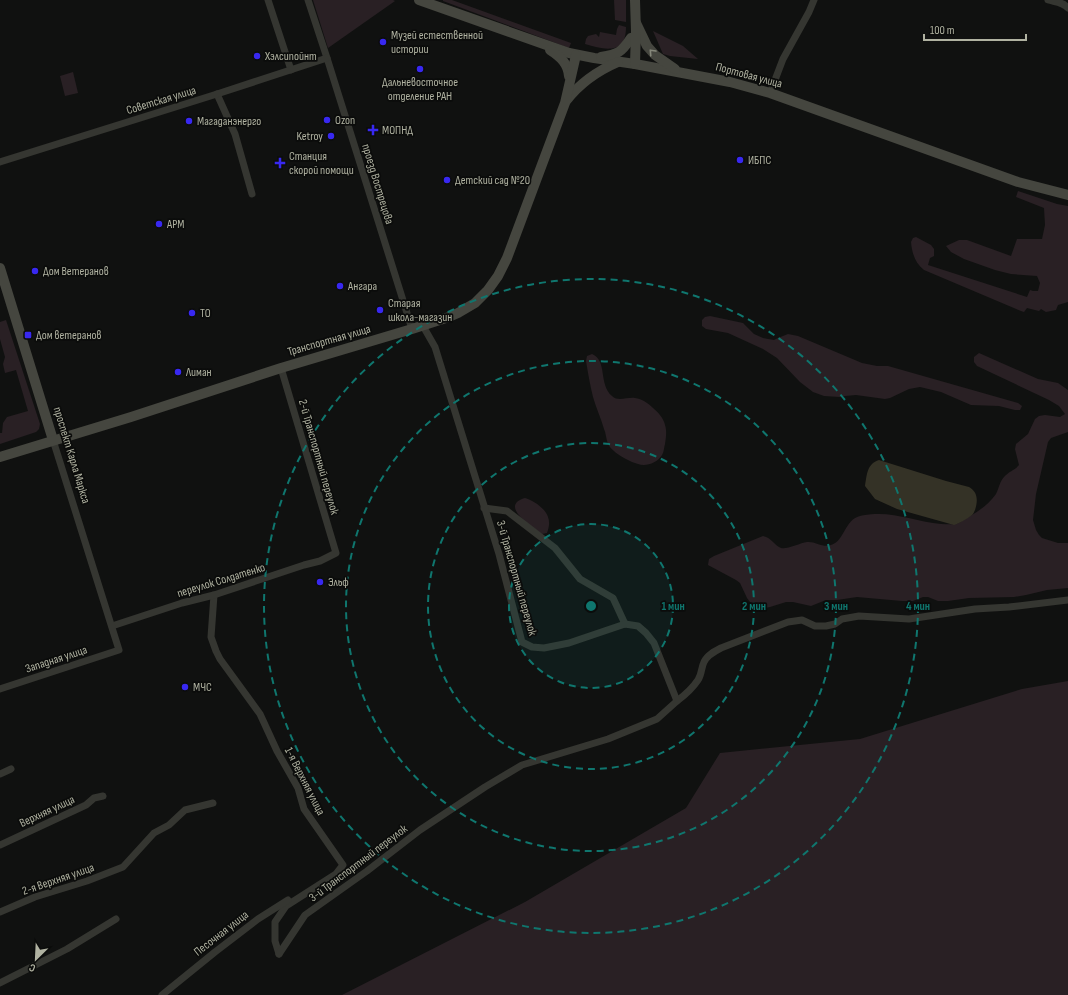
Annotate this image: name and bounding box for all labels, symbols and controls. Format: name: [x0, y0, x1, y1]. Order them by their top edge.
scale bar: [924, 16, 1026, 42]
text: 100 m: [930, 23, 955, 38]
place label: Музей естественной истории: [391, 28, 483, 57]
marker: Музей естественной истории: [378, 37, 388, 47]
place label: Хэлсипойнт: [264, 49, 317, 64]
one-way arrow: [650, 49, 657, 57]
marker: Хэлсипойнт: [252, 51, 262, 61]
street label: Портовая улица: [714, 59, 784, 92]
marker: Дальневосточное отделение РАН: [415, 64, 425, 74]
place label: Дальневосточное отделение РАН: [382, 75, 458, 104]
street label: Советская улица: [124, 83, 198, 118]
place label: Ozon: [335, 113, 355, 128]
place label: Магаданэнерго: [197, 114, 261, 129]
marker: Ozon: [322, 115, 332, 125]
marker: Магаданэнерго: [184, 116, 194, 126]
place label: МОПНД: [382, 123, 413, 138]
marker: МОПНД: [367, 124, 379, 136]
place label: Ketroy: [297, 129, 323, 144]
marker: Ketroy: [326, 131, 336, 141]
street label: проезд Вострецова: [358, 142, 397, 227]
place label: Станция скорой помощи: [289, 149, 354, 178]
place label: ИБПС: [748, 153, 771, 168]
marker: ИБПС: [735, 155, 745, 165]
marker: Станция скорой помощи: [274, 157, 286, 169]
place label: Детский сад №20: [455, 173, 530, 188]
marker: Детский сад №20: [442, 175, 452, 185]
place label: АРМ: [166, 217, 184, 232]
marker: АРМ: [154, 219, 164, 229]
place label: Дом Ветеранов: [43, 264, 109, 279]
marker: Дом Ветеранов: [30, 266, 40, 276]
place label: Ангара: [347, 279, 377, 294]
marker: Ангара: [335, 281, 345, 291]
place label: Старая школа-магазин: [388, 296, 452, 325]
marker: Старая школа-магазин: [375, 305, 385, 315]
place label: ТО: [200, 306, 211, 321]
marker: ТО: [187, 308, 197, 318]
street label: Транспортная улица: [286, 321, 373, 360]
place label: Дом ветеранов: [36, 328, 101, 343]
marker: Дом ветеранов: [23, 330, 33, 340]
place label: Лиман: [185, 365, 212, 380]
marker: Лиман: [173, 367, 183, 377]
street label: 2-й Транспортный переулок: [295, 398, 342, 517]
street label: проспект Карла Маркса: [50, 405, 93, 506]
street label: 3-й Транспортный переулок: [493, 519, 540, 638]
street label: переулок Солдатенко: [175, 560, 267, 601]
place label: Эльф: [328, 575, 349, 590]
marker: Эльф: [315, 577, 325, 587]
centre of rings: [584, 599, 598, 613]
text: 1 мин: [661, 599, 685, 614]
text: 2 мин: [742, 599, 766, 614]
text: 3 мин: [824, 599, 848, 614]
text: 4 мин: [906, 599, 930, 614]
street label: Западная улица: [23, 642, 89, 677]
place label: МЧС: [193, 680, 212, 695]
marker: МЧС: [180, 682, 190, 692]
street label: 1-я Верхняя улица: [281, 745, 328, 818]
street label: Верхняя улица: [17, 792, 78, 831]
street label: 3-й Транспортный переулок: [306, 821, 411, 905]
street label: 2-я Верхняя улица: [20, 860, 97, 899]
street label: Песочная улица: [191, 907, 252, 959]
north arrow: [16, 939, 56, 979]
text: С: [27, 960, 37, 975]

